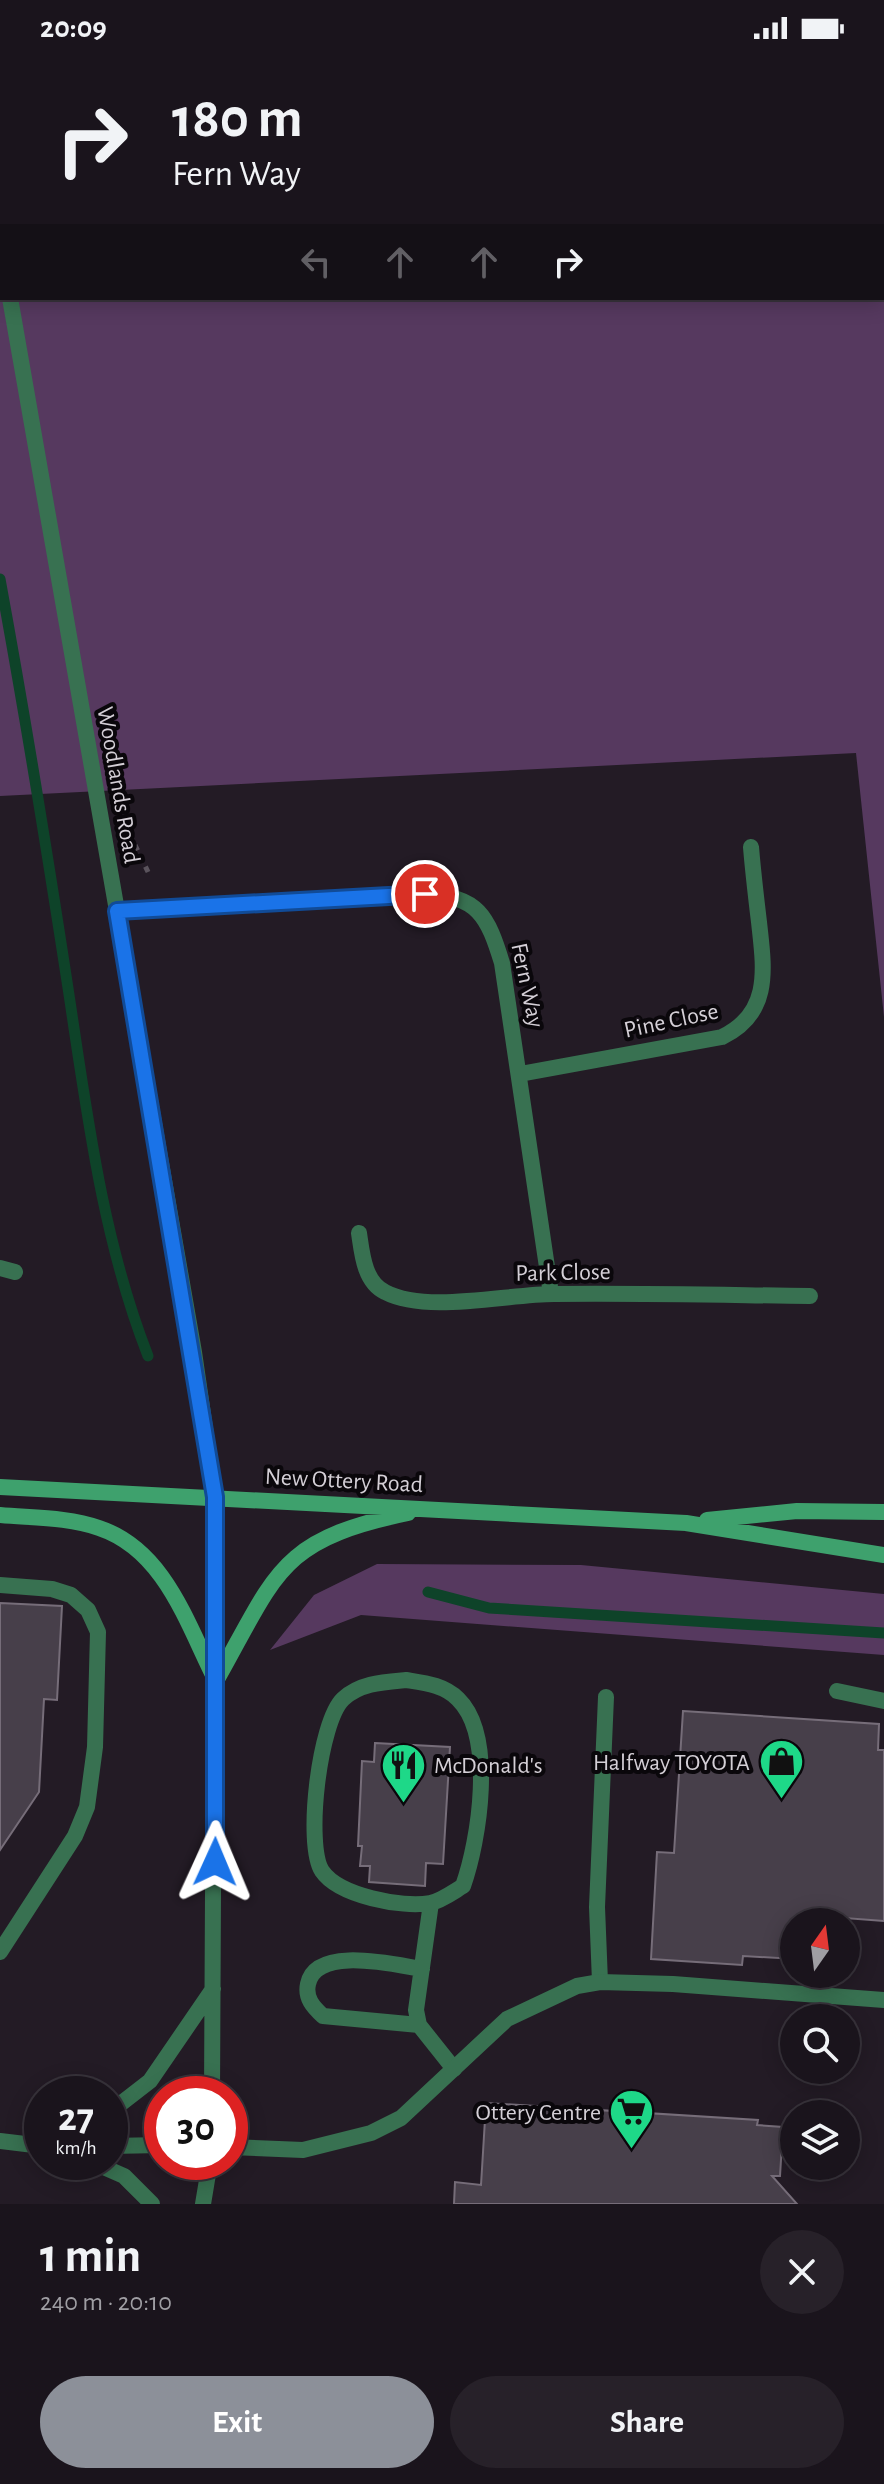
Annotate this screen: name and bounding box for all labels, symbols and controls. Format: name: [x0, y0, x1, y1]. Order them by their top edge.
text: 20:09: [40, 13, 107, 43]
icon: right: [40, 88, 144, 192]
text: 180 m: [172, 91, 303, 147]
text: Fern Way: [172, 156, 301, 192]
icon: left: [294, 240, 338, 284]
icon: ahead: [378, 240, 422, 284]
icon: ahead: [462, 240, 506, 284]
icon: right: [546, 240, 590, 284]
street label: Woodlands Road: [92, 705, 144, 865]
pin: [391, 860, 459, 928]
icon: arrive: [403, 872, 447, 916]
street label: Fern Way: [506, 941, 548, 1030]
street label: Pine Close: [622, 999, 721, 1043]
street label: Park Close: [515, 1260, 611, 1286]
street label: New Ottery Road: [264, 1465, 424, 1497]
shop icon: Halfway TOYOTA: [757, 1738, 805, 1801]
restaurant icon: McDonald's: [379, 1741, 427, 1804]
place label: Halfway TOYOTA: [593, 1751, 750, 1775]
place label: McDonald's: [434, 1754, 543, 1778]
position arrow: [173, 1820, 257, 1904]
north arrow: [780, 1908, 860, 1988]
map controls: [780, 1908, 860, 2180]
button: search: [780, 2004, 860, 2084]
speed limit sign: 30: [144, 2076, 248, 2180]
supermarket icon: Ottery Centre: [608, 2088, 656, 2151]
text: 27: [58, 2098, 94, 2138]
button: layers: [780, 2100, 860, 2180]
place label: Ottery Centre: [476, 2101, 601, 2125]
text: km/h: [55, 2138, 97, 2158]
button: close: [760, 2230, 844, 2314]
text: 1 min: [40, 2233, 141, 2281]
text: 240 m · 20:10: [40, 2289, 172, 2315]
button: Exit: [40, 2376, 434, 2468]
button: Share: [450, 2376, 844, 2468]

